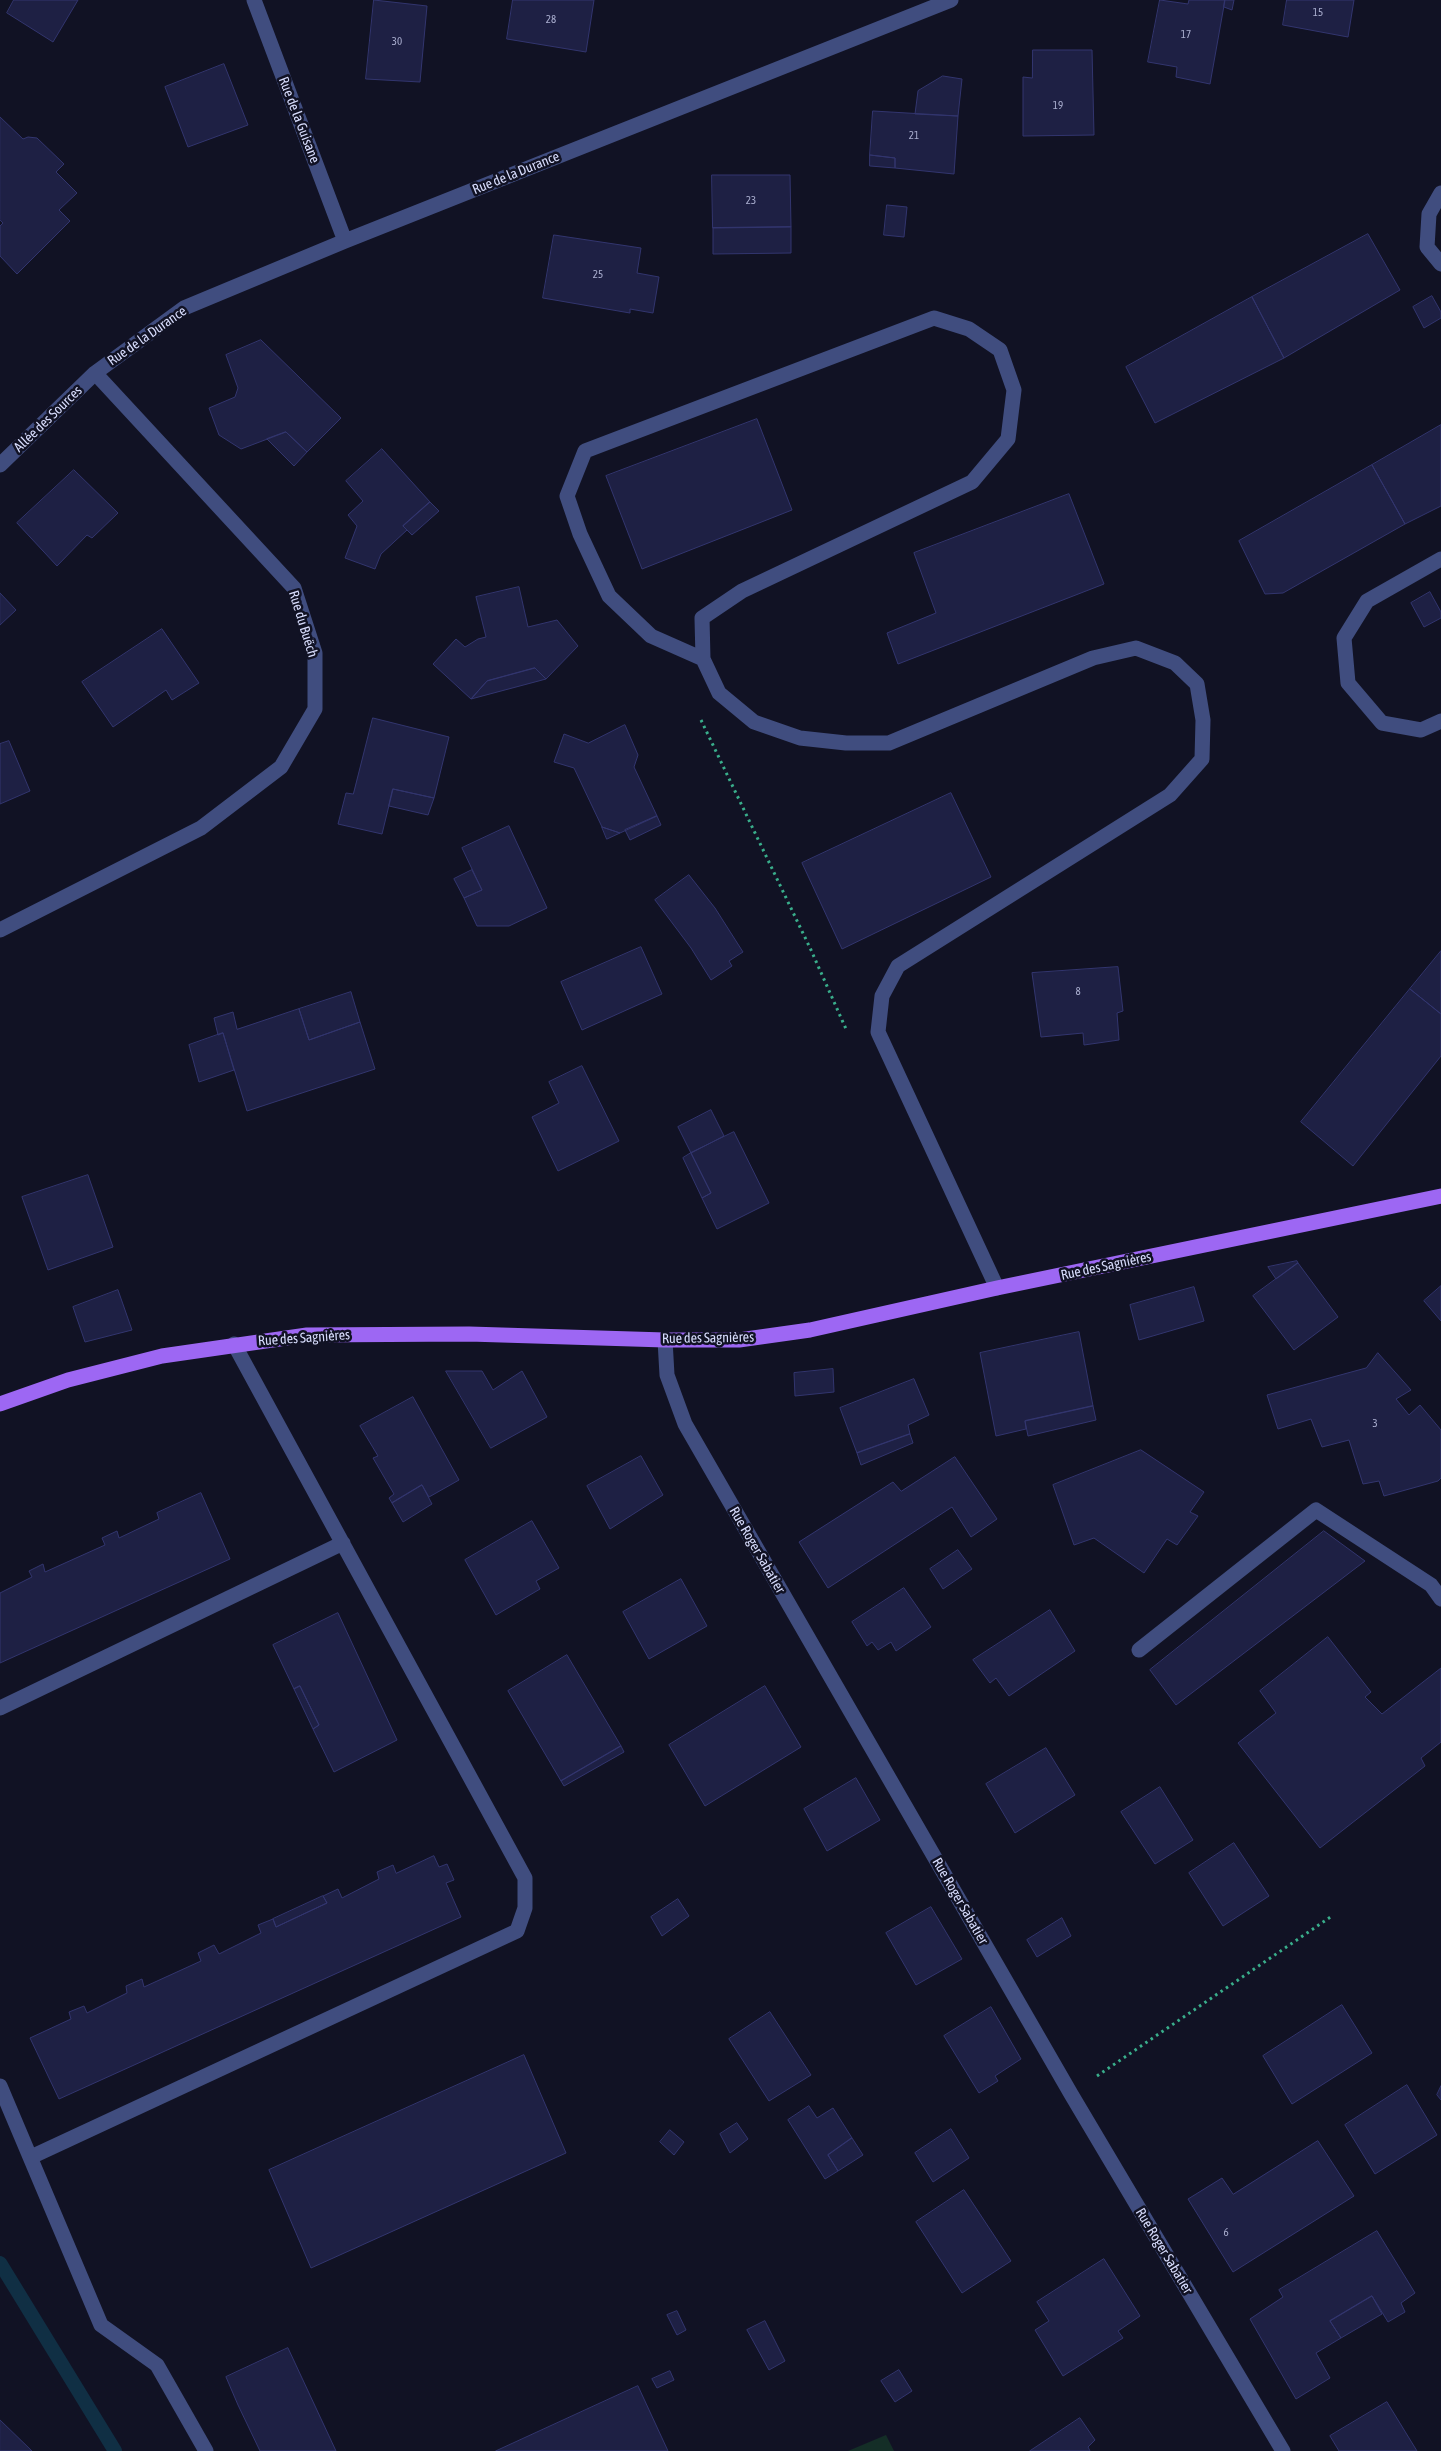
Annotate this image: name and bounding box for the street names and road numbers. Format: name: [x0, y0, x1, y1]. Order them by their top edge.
street label: Rue de la Guisane: [275, 74, 323, 166]
street label: Rue de la Durance: [470, 148, 562, 198]
street label: Rue de la Durance: [104, 303, 190, 369]
street label: Allée des Sources: [10, 382, 86, 456]
street label: Rue du Buëch: [285, 589, 321, 659]
street label: Rue des Sagnières: [1059, 1248, 1153, 1284]
street label: Rue des Sagnières: [257, 1326, 351, 1350]
street label: Rue des Sagnières: [662, 1329, 754, 1347]
street label: Rue Roger Sabatier: [725, 1504, 789, 1596]
street label: Rue Roger Sabatier: [928, 1855, 992, 1947]
street label: Rue Roger Sabatier: [1132, 2205, 1196, 2297]

